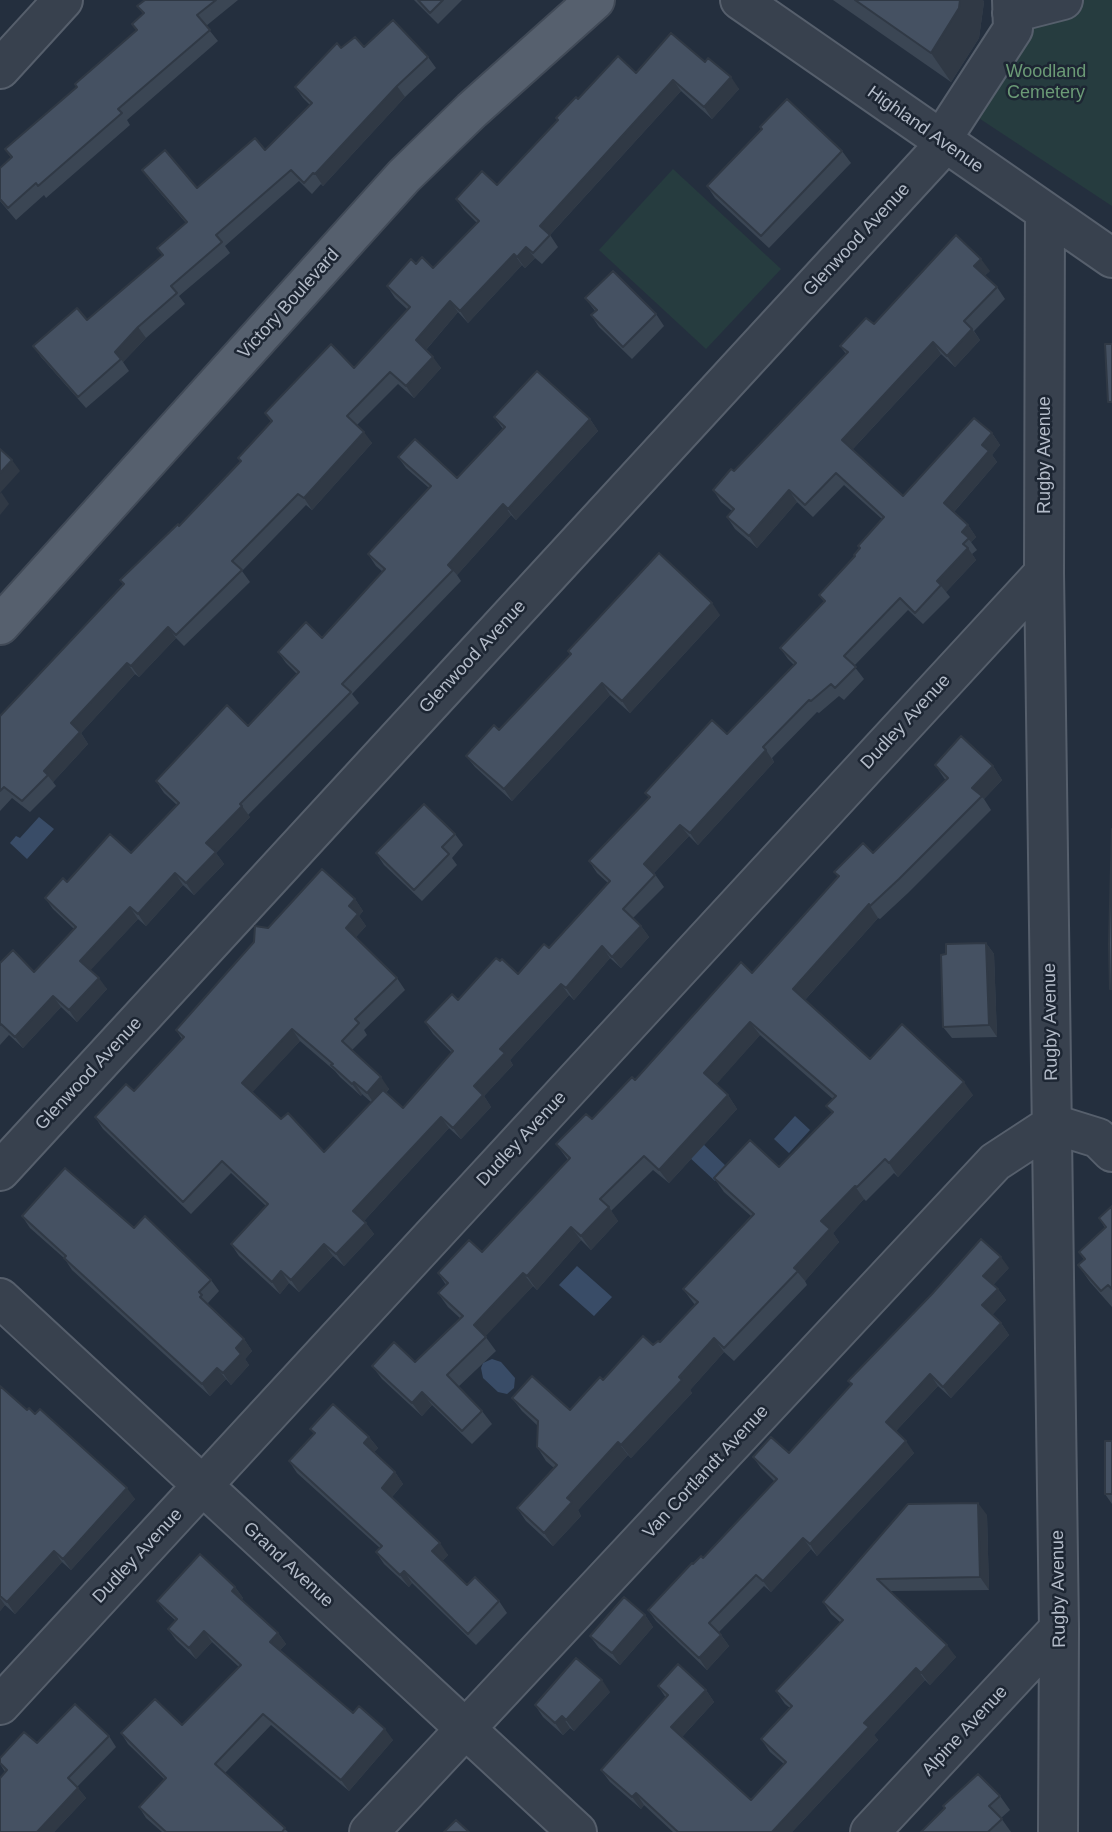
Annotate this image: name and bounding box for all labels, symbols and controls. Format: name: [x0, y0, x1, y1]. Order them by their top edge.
park label: Woodland Cemetery: [1006, 61, 1086, 104]
street label: Highland Avenue: [863, 82, 987, 178]
street label: Glenwood Avenue: [799, 179, 915, 301]
street label: Victory Boulevard: [234, 244, 344, 364]
street label: Rugby Avenue: [1034, 396, 1056, 514]
street label: Glenwood Avenue: [415, 596, 531, 718]
street label: Dudley Avenue: [857, 670, 955, 774]
street label: Rugby Avenue: [1039, 963, 1063, 1081]
street label: Glenwood Avenue: [31, 1013, 147, 1135]
street label: Dudley Avenue: [473, 1087, 571, 1191]
street label: Van Cortlandt Avenue: [639, 1401, 773, 1543]
street label: Dudley Avenue: [89, 1504, 187, 1608]
street label: Grand Avenue: [238, 1518, 338, 1612]
street label: Rugby Avenue: [1047, 1530, 1071, 1648]
street label: Alpine Avenue: [918, 1681, 1012, 1781]

